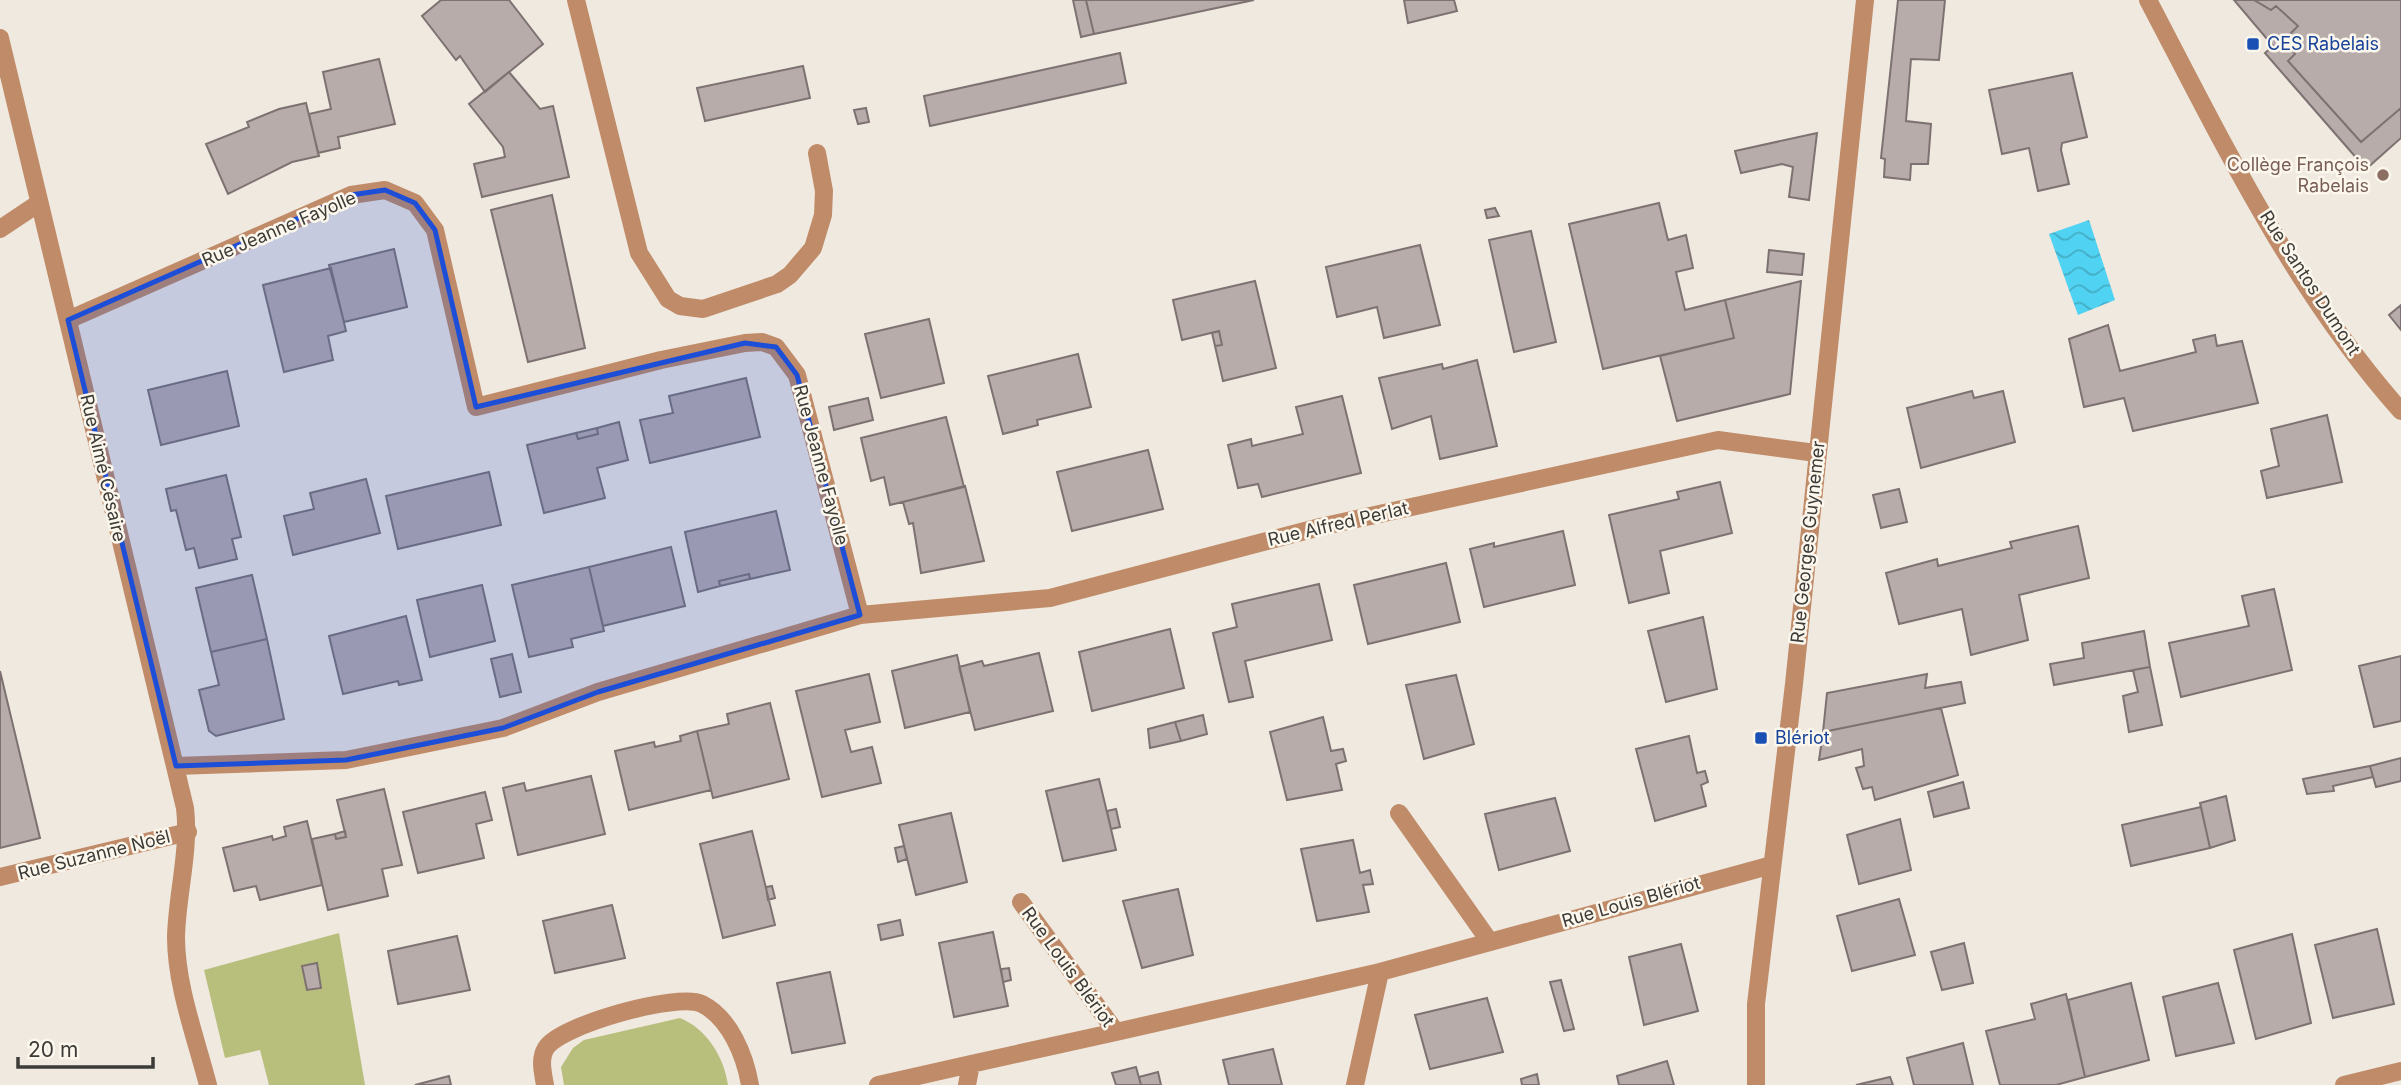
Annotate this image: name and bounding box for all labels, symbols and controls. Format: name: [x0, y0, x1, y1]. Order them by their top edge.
place label: CES Rabelais: [2267, 33, 2379, 54]
marker: CES Rabelais: [2245, 36, 2261, 52]
place label: Collège François Rabelais: [2227, 154, 2369, 196]
marker: Collège François Rabelais: [2375, 167, 2391, 183]
street label: Rue Jeanne Fayolle: [199, 187, 359, 271]
street label: Rue Santos Dumont: [2256, 207, 2365, 359]
street label: Rue Jeanne Fayolle: [790, 382, 853, 548]
street label: Rue Aimé Césaire: [76, 392, 131, 544]
street label: Rue Georges Guynemer: [1786, 439, 1829, 644]
street label: Rue Alfred Perlat: [1266, 497, 1410, 550]
place label: Blériot: [1775, 727, 1830, 748]
marker: Blériot: [1753, 730, 1769, 746]
street label: Rue Suzanne Noël: [16, 825, 172, 884]
street label: Rue Louis Blériot: [1559, 872, 1703, 931]
street label: Rue Louis Blériot: [1018, 903, 1119, 1031]
scale bar: [18, 1026, 152, 1070]
text: 20 m: [28, 1037, 78, 1062]

